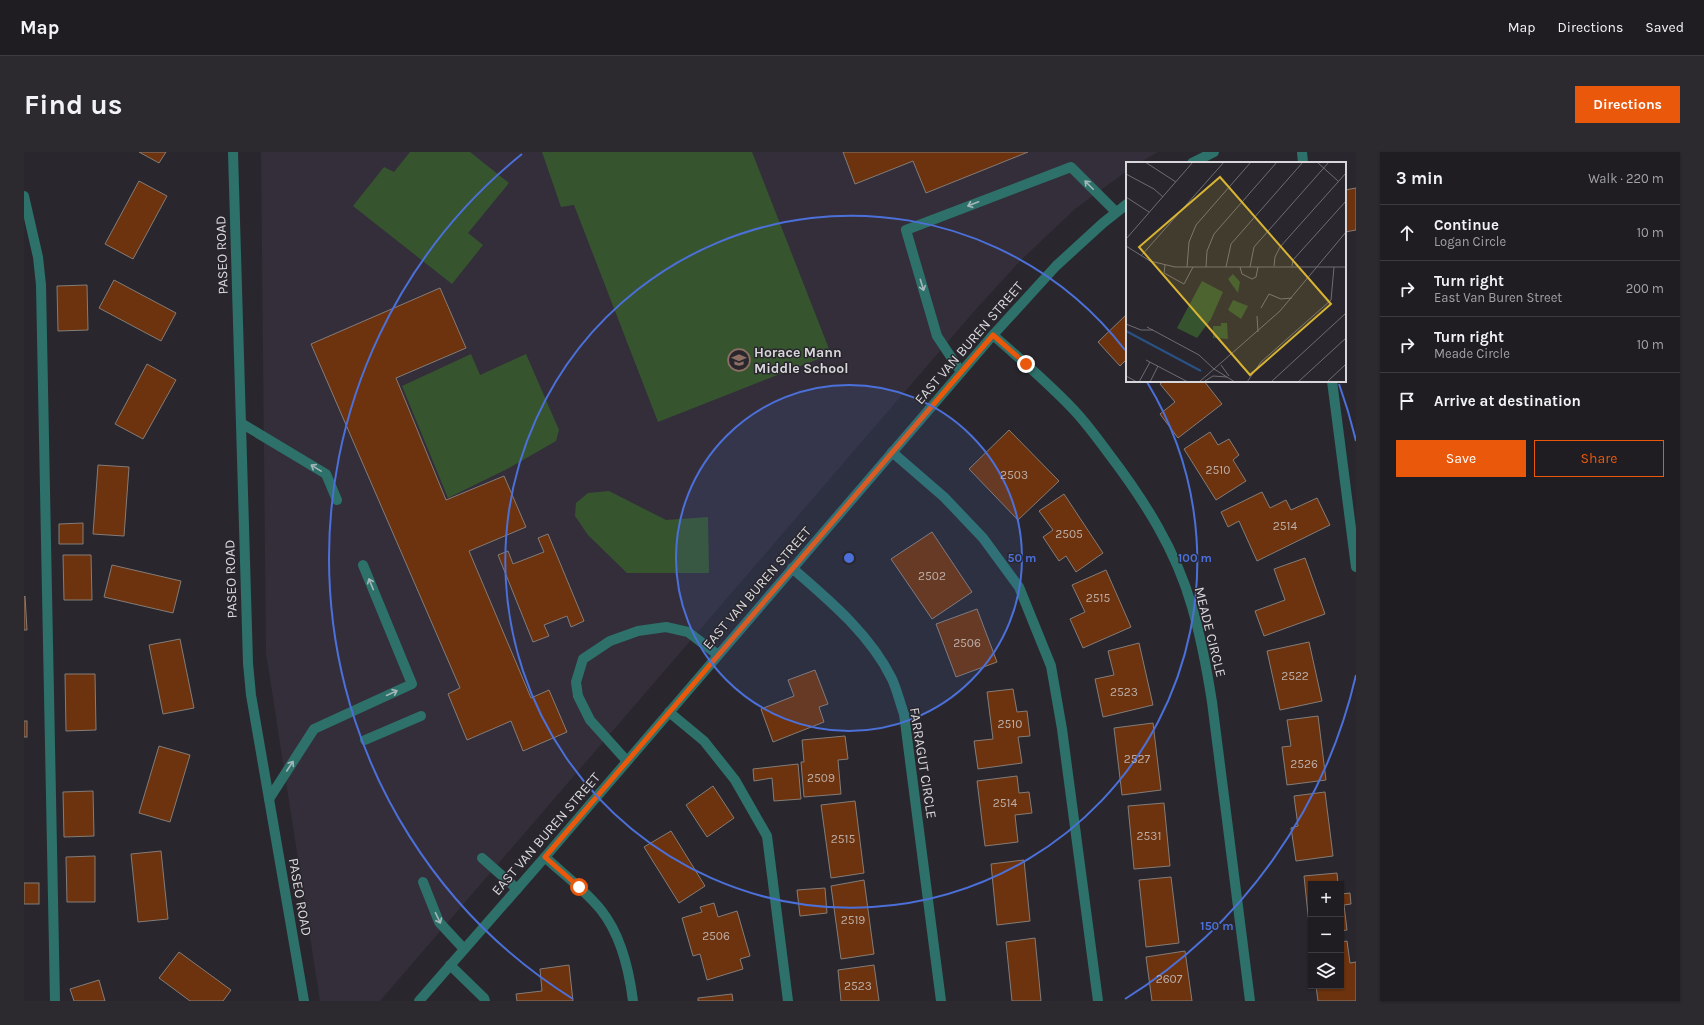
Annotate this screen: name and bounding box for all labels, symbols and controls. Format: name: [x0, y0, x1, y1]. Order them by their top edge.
text: Map: [20, 17, 59, 39]
text: Map: [1508, 19, 1536, 36]
text: Directions: [1558, 19, 1623, 36]
text: Saved: [1645, 19, 1684, 36]
button: Directions: [1575, 86, 1680, 123]
text: Find us: [24, 88, 123, 121]
inset map: [1126, 162, 1346, 382]
text: 3 min: [1396, 168, 1443, 188]
text: Walk · 220 m: [1588, 171, 1664, 186]
one-way arrow: [1084, 180, 1094, 190]
one-way arrow: [967, 201, 979, 209]
street label: PASEO ROAD: [212, 215, 232, 295]
text: Continue: [1434, 216, 1499, 234]
icon: ahead: [1396, 222, 1418, 244]
text: 10 m: [1637, 225, 1664, 240]
text: Logan Circle: [1434, 234, 1506, 249]
text: Turn right: [1434, 272, 1504, 290]
street label: EAST VAN BUREN STREET: [911, 278, 1027, 408]
icon: right: [1396, 278, 1418, 300]
one-way arrow: [919, 279, 926, 292]
text: 200 m: [1626, 281, 1664, 296]
text: East Van Buren Street: [1434, 290, 1562, 305]
text: Turn right: [1434, 328, 1504, 346]
icon: right: [1396, 334, 1418, 356]
text: 10 m: [1637, 337, 1664, 352]
place label: Horace Mann Middle School: [754, 344, 848, 377]
text: Meade Circle: [1434, 346, 1510, 361]
school or university icon: Horace Mann Middle School: [726, 347, 752, 373]
route end: [1017, 355, 1035, 373]
icon: arrive: [1396, 390, 1418, 412]
text: Arrive at destination: [1434, 392, 1581, 410]
button: Save: [1396, 440, 1526, 477]
button: Share: [1534, 440, 1664, 477]
house number: 2510: [1206, 463, 1230, 477]
one-way arrow: [310, 464, 322, 472]
house number: 2503: [1000, 468, 1028, 482]
house number: 2514: [1273, 519, 1297, 533]
street label: EAST VAN BUREN STREET: [699, 523, 815, 653]
house number: 2505: [1055, 527, 1083, 541]
street label: PASEO ROAD: [221, 539, 241, 619]
centre of rings: [842, 551, 856, 565]
text: 50 m: [1008, 551, 1037, 565]
text: 100 m: [1178, 551, 1212, 565]
house number: 2502: [918, 569, 946, 583]
one-way arrow: [367, 579, 374, 591]
street label: MEADE CIRCLE: [1191, 585, 1229, 679]
house number: 2515: [1086, 591, 1110, 605]
house number: 2506: [953, 636, 981, 650]
house number: 2522: [1281, 669, 1309, 683]
house number: 2523: [1110, 685, 1138, 699]
one-way arrow: [386, 689, 398, 696]
street label: FARRAGUT CIRCLE: [906, 706, 940, 820]
house number: 2510: [998, 717, 1022, 731]
house number: 2527: [1124, 752, 1151, 766]
house number: 2526: [1290, 757, 1318, 771]
one-way arrow: [286, 761, 294, 772]
street label: EAST VAN BUREN STREET: [488, 769, 604, 899]
house number: 2509: [807, 771, 835, 785]
house number: 2514: [993, 796, 1017, 810]
house number: 2531: [1137, 829, 1161, 843]
house number: 2515: [831, 832, 855, 846]
street label: PASEO ROAD: [285, 857, 315, 937]
route start: [570, 878, 588, 896]
map controls: [1308, 881, 1344, 989]
button: +: [1308, 881, 1344, 917]
one-way arrow: [435, 912, 442, 924]
house number: 2519: [841, 913, 865, 927]
button: −: [1308, 917, 1344, 953]
text: 150 m: [1200, 919, 1234, 933]
house number: 2506: [702, 929, 730, 943]
button: layers: [1308, 953, 1344, 989]
house number: 2607: [1156, 972, 1183, 986]
house number: 2523: [844, 979, 872, 993]

